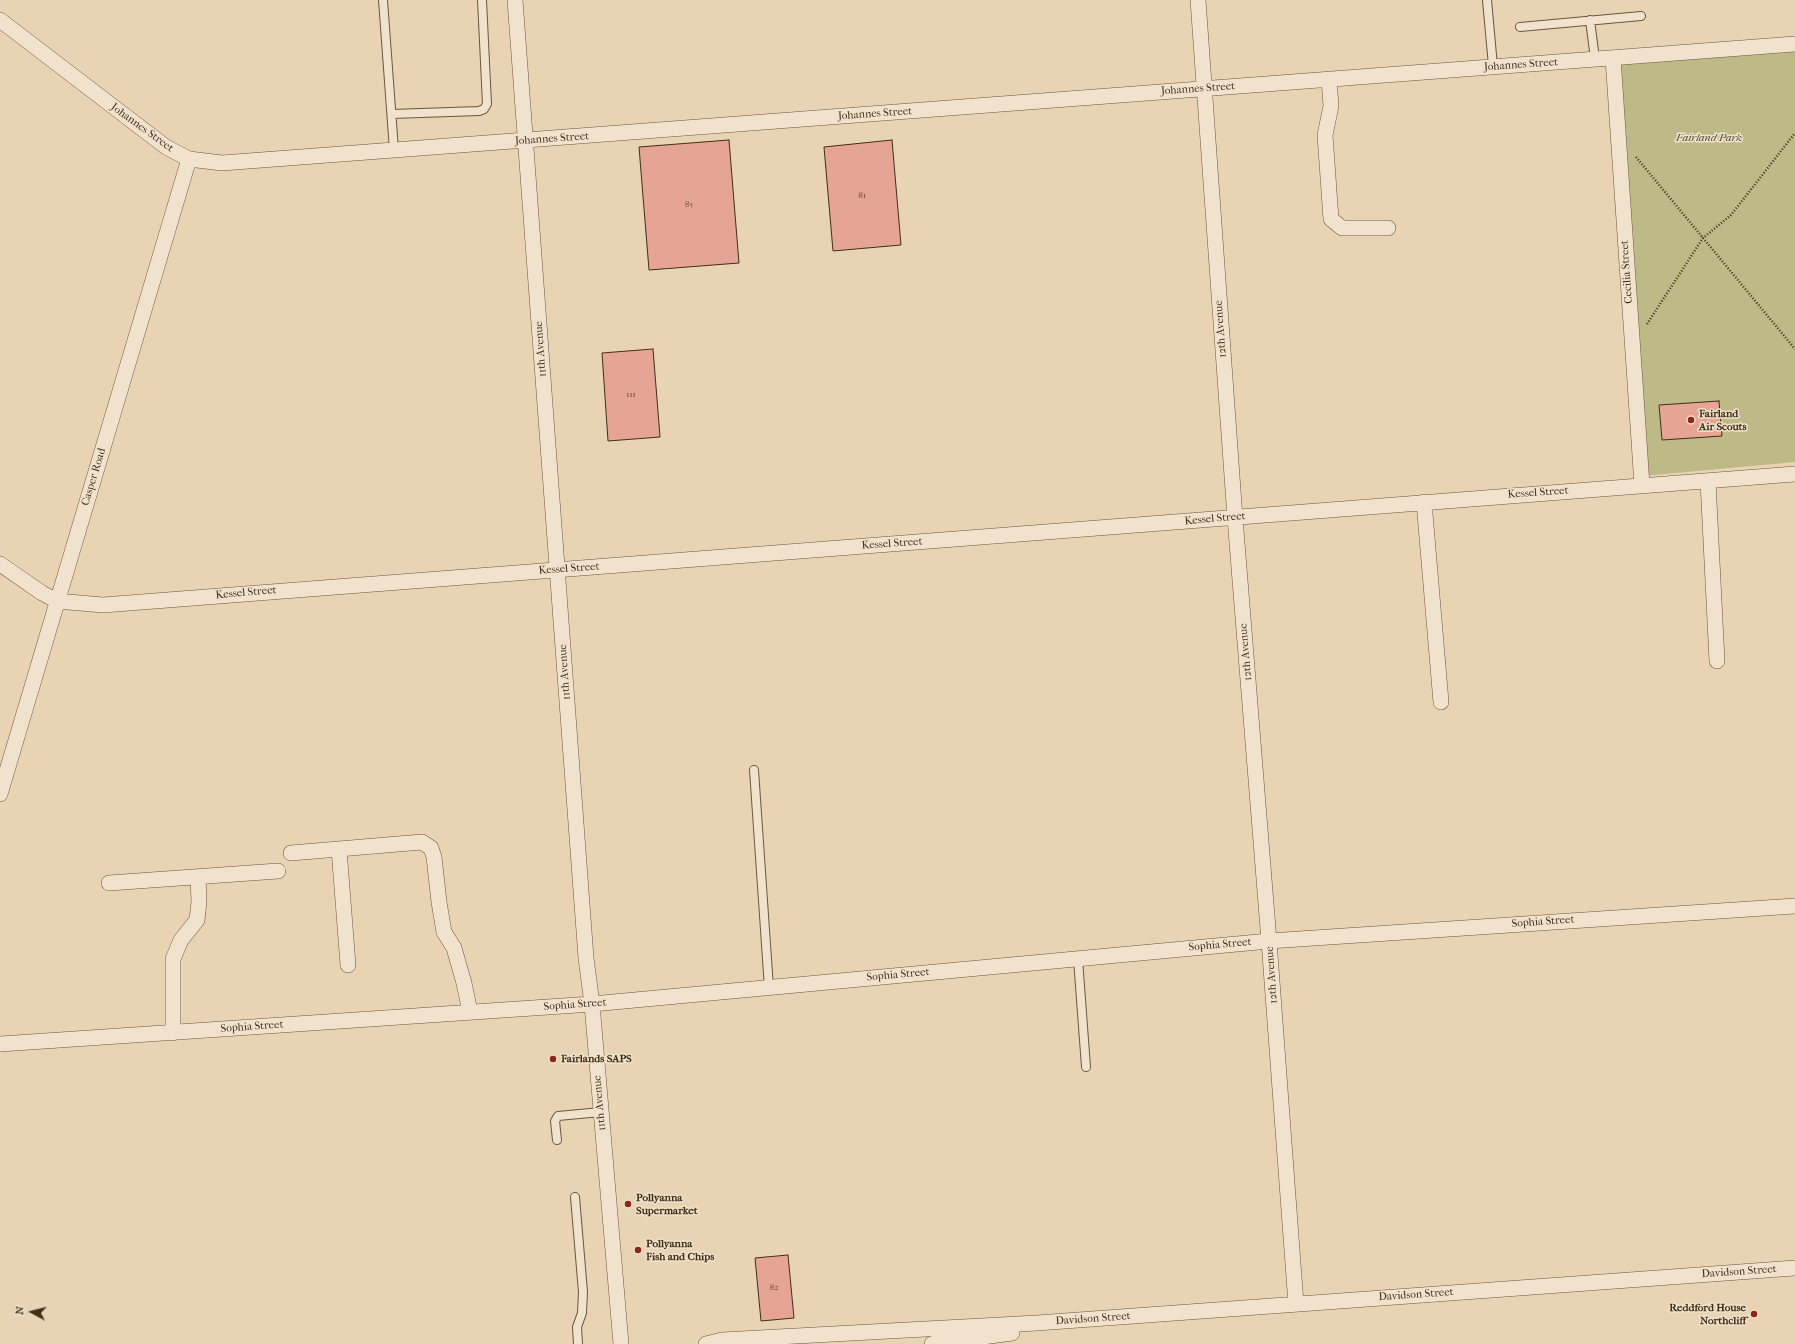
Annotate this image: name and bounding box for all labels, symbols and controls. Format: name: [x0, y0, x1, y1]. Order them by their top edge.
street label: Johannes Street: [1483, 56, 1559, 74]
street label: Johannes Street: [1160, 80, 1236, 98]
street label: Johannes Street: [108, 101, 176, 155]
street label: Johannes Street: [837, 105, 913, 123]
street label: Johannes Street: [514, 130, 590, 148]
park label: Fairland Park: [1676, 131, 1742, 145]
house number: 81: [858, 191, 866, 201]
house number: 85: [685, 200, 693, 210]
street label: Cecilia Street: [1618, 240, 1636, 304]
street label: 12th Avenue: [1212, 300, 1230, 358]
street label: 11th Avenue: [532, 321, 550, 377]
house number: 111: [626, 390, 636, 400]
place label: Fairland Air Scouts: [1699, 407, 1747, 433]
marker: Fairland Air Scouts: [1686, 415, 1696, 425]
street label: Casper Road: [79, 447, 109, 507]
street label: Kessel Street: [1507, 484, 1569, 502]
street label: Kessel Street: [1184, 510, 1246, 528]
street label: Kessel Street: [861, 535, 923, 553]
street label: Kessel Street: [538, 560, 600, 578]
street label: Kessel Street: [215, 584, 277, 602]
street label: 12th Avenue: [1237, 623, 1255, 681]
street label: 11th Avenue: [556, 644, 574, 700]
street label: Sophia Street: [1511, 913, 1575, 931]
street label: Sophia Street: [1188, 936, 1252, 954]
street label: 12th Avenue: [1263, 946, 1281, 1004]
street label: Sophia Street: [866, 966, 930, 984]
street label: Sophia Street: [543, 996, 607, 1014]
street label: Sophia Street: [220, 1018, 284, 1036]
place label: Fairlands SAPS: [561, 1052, 632, 1066]
marker: Fairlands SAPS: [548, 1054, 558, 1064]
street label: 11th Avenue: [591, 1075, 609, 1131]
place label: Pollyanna Supermarket: [636, 1191, 698, 1217]
marker: Pollyanna Supermarket: [623, 1199, 633, 1209]
place label: Pollyanna Fish and Chips: [646, 1237, 714, 1263]
marker: Pollyanna Fish and Chips: [633, 1245, 643, 1255]
street label: Davidson Street: [1701, 1263, 1777, 1281]
house number: 82: [769, 1283, 779, 1293]
street label: Davidson Street: [1378, 1286, 1454, 1304]
north arrow: [12, 1292, 52, 1332]
place label: Reddford House Northcliff: [1669, 1301, 1746, 1327]
text: N: [13, 1306, 27, 1315]
marker: Reddford House Northcliff: [1749, 1309, 1759, 1319]
street label: Davidson Street: [1055, 1310, 1131, 1328]

